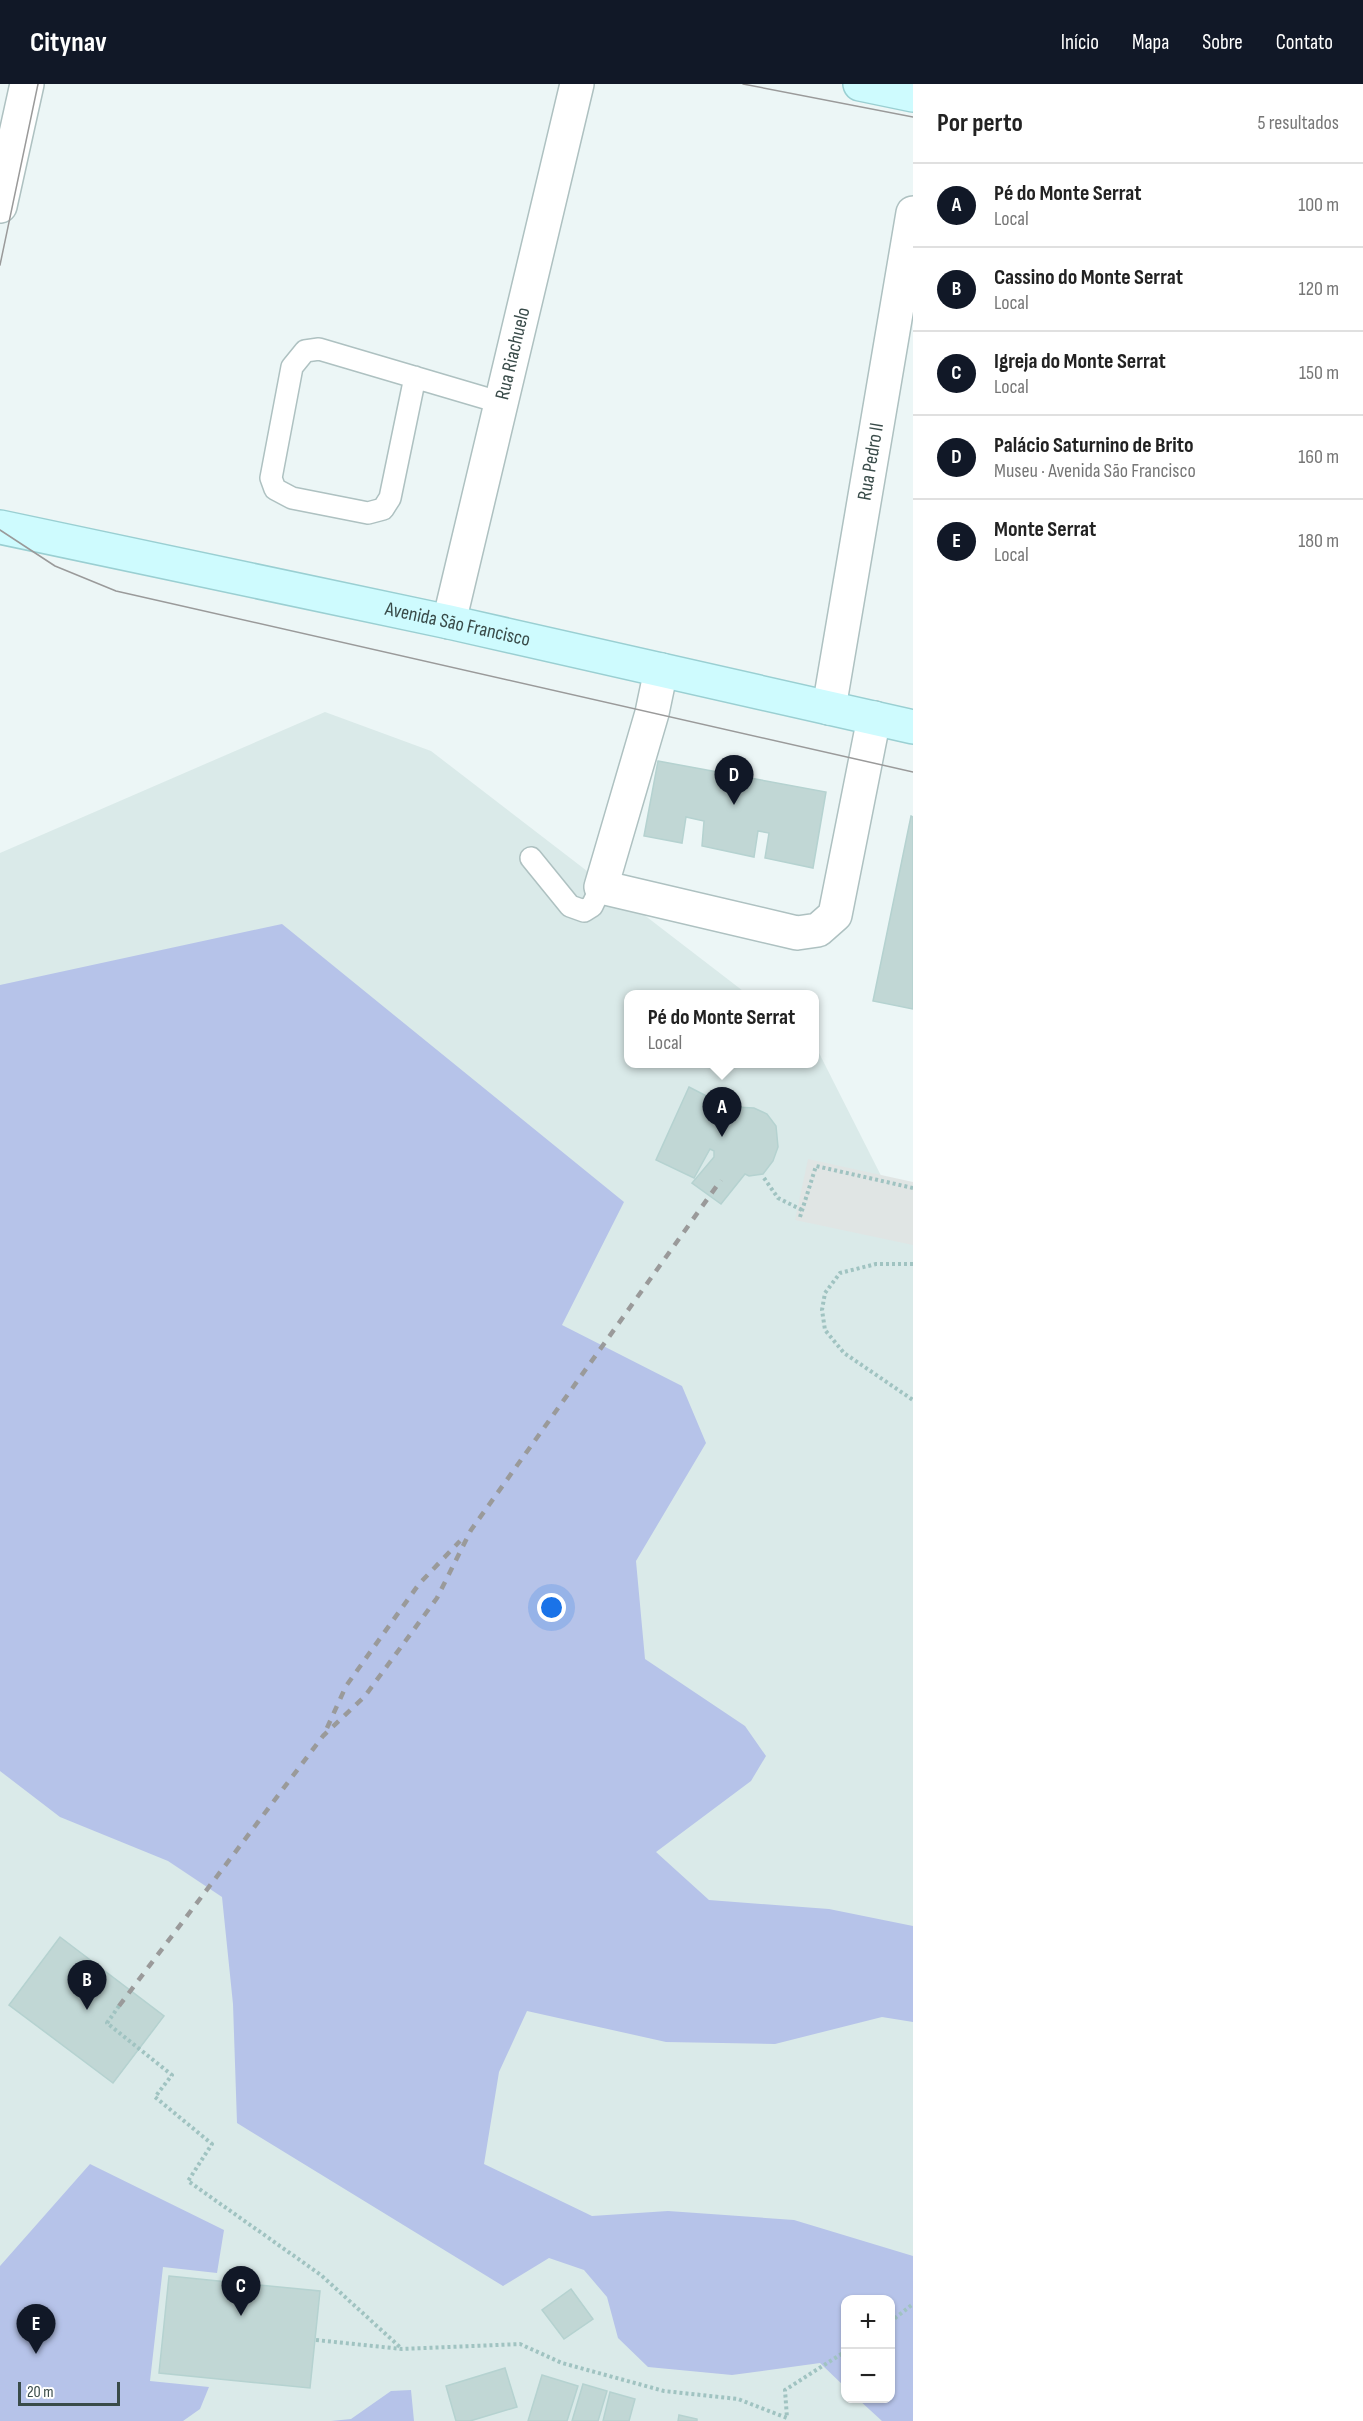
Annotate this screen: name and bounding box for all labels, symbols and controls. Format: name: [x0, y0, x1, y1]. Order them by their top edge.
text: Citynav: [30, 26, 107, 59]
text: Início: [1061, 30, 1099, 55]
text: Mapa: [1132, 30, 1169, 55]
text: Sobre: [1202, 30, 1243, 55]
text: Contato: [1276, 30, 1333, 55]
text: Por perto: [937, 108, 1023, 139]
text: 5 resultados: [1258, 111, 1339, 135]
text: Pé do Monte Serrat: [994, 180, 1142, 207]
text: A: [952, 193, 961, 217]
text: 100 m: [1298, 193, 1339, 217]
text: Local: [994, 207, 1029, 231]
text: Cassino do Monte Serrat: [994, 264, 1183, 291]
text: B: [952, 277, 961, 301]
text: 120 m: [1299, 277, 1339, 301]
text: Local: [994, 291, 1029, 315]
street label: Rua Riachuelo: [490, 305, 535, 402]
text: Igreja do Monte Serrat: [994, 348, 1166, 375]
text: C: [951, 361, 962, 385]
text: 150 m: [1299, 361, 1339, 385]
text: Local: [994, 375, 1029, 399]
street label: Rua Pedro II: [852, 421, 889, 502]
text: Palácio Saturnino de Brito: [994, 432, 1194, 459]
text: D: [951, 445, 962, 469]
text: 160 m: [1298, 445, 1339, 469]
text: Museu · Avenida São Francisco: [994, 459, 1196, 483]
text: Monte Serrat: [994, 516, 1096, 543]
text: E: [952, 529, 961, 553]
text: 180 m: [1298, 529, 1339, 553]
text: Local: [994, 543, 1029, 567]
street label: Avenida São Francisco: [382, 597, 533, 652]
pin: D: [714, 756, 754, 805]
popup: [624, 990, 819, 1068]
text: Pé do Monte Serrat: [648, 1004, 795, 1031]
text: Local: [648, 1031, 682, 1055]
pin: A: [702, 1088, 742, 1137]
your location: [537, 1593, 566, 1622]
pin: B: [68, 1960, 106, 2010]
pin: C: [222, 2266, 260, 2316]
map controls: [841, 2295, 895, 2403]
button: +: [841, 2295, 895, 2349]
pin: E: [16, 2304, 56, 2354]
button: −: [841, 2349, 895, 2403]
scale bar: [18, 2379, 120, 2406]
text: 20 m: [27, 2383, 54, 2402]

